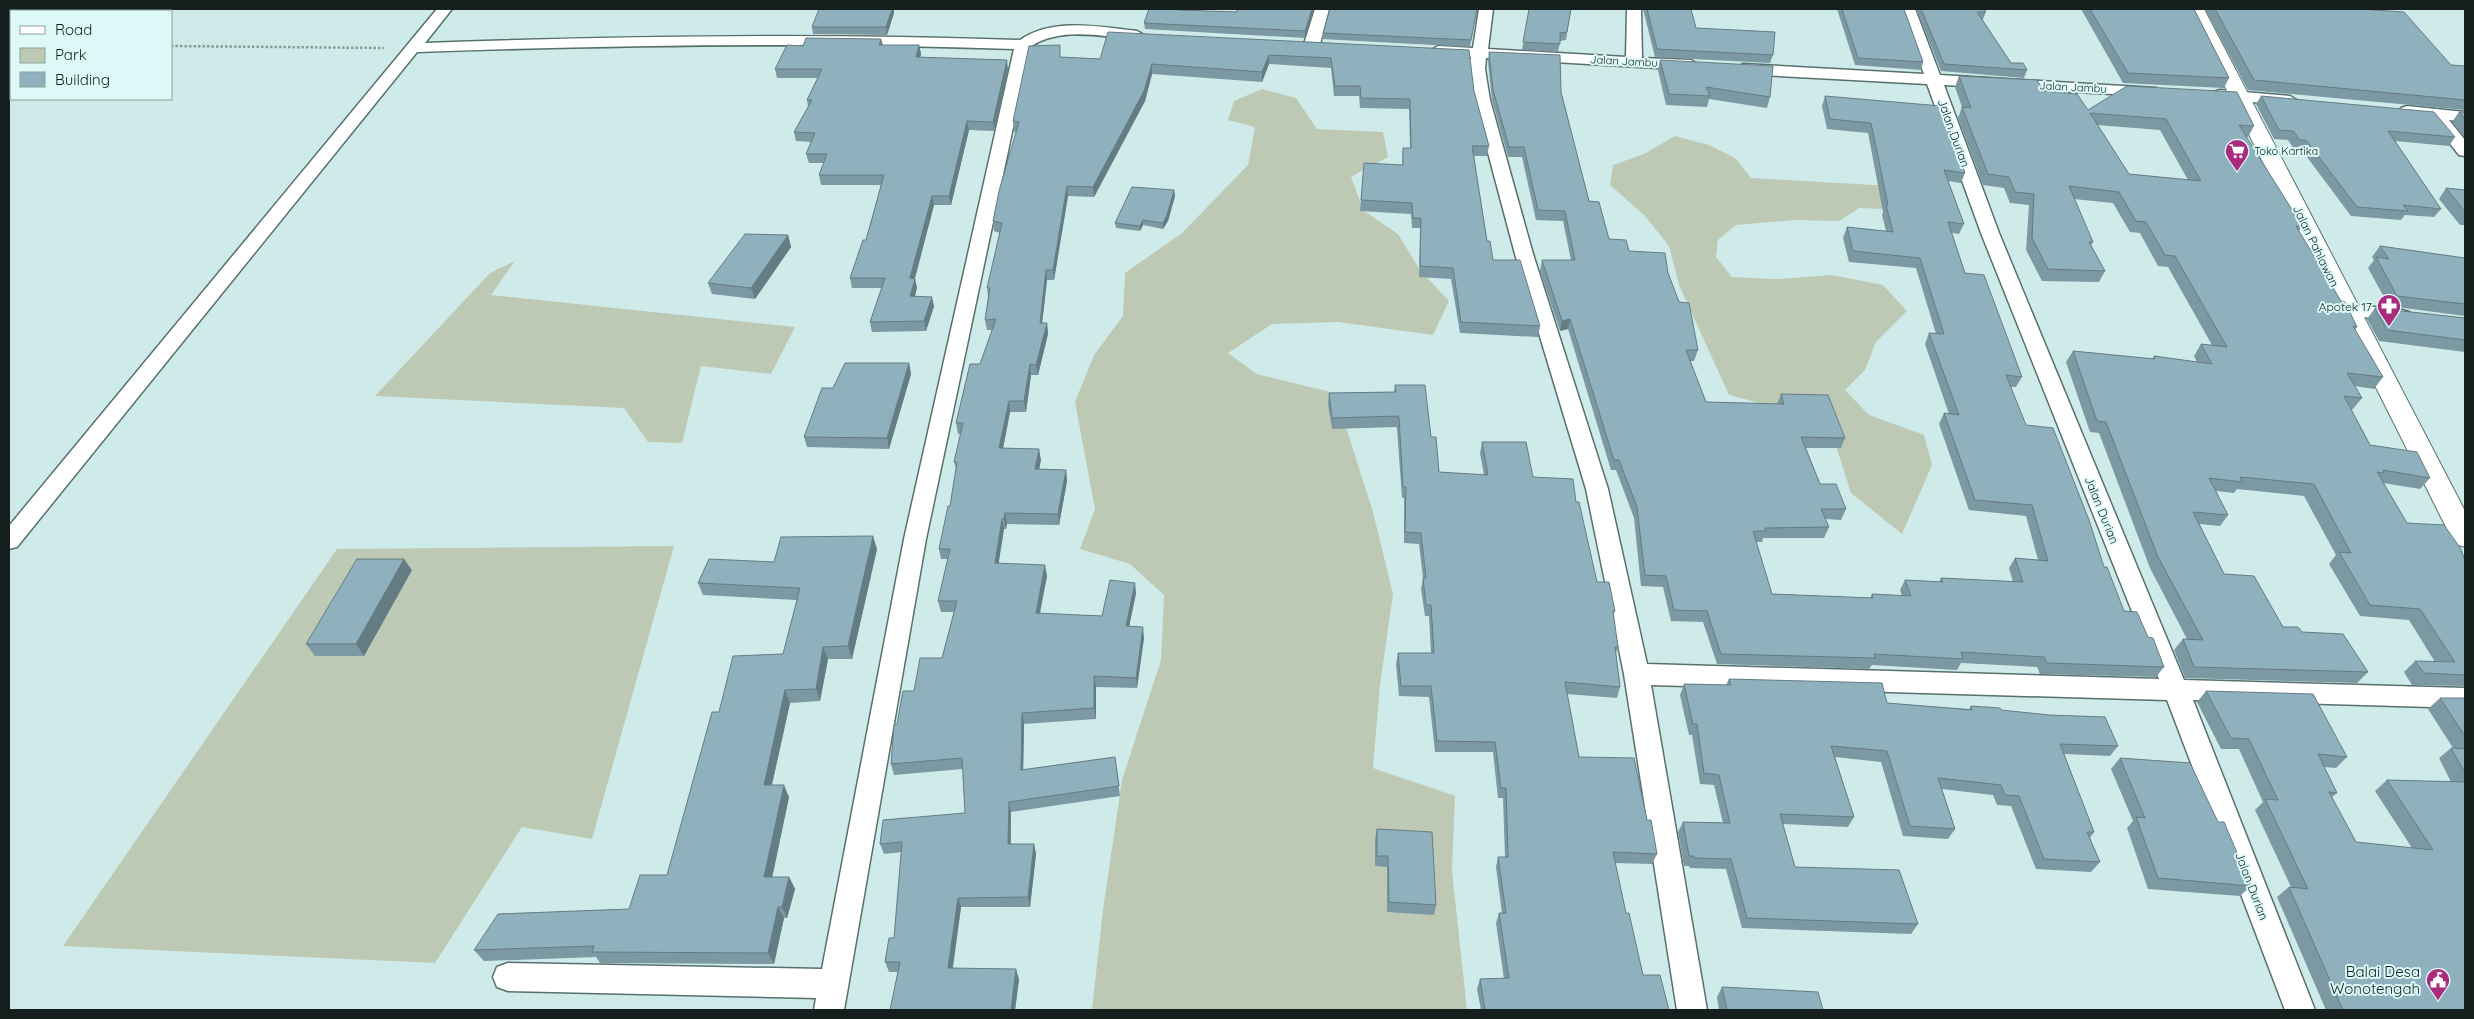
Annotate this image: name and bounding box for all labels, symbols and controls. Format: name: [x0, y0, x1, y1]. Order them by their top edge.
legend: [10, 10, 172, 100]
text: Road: [55, 20, 92, 39]
text: Park: [55, 45, 87, 64]
street label: Jalan Jambu: [1590, 52, 1658, 70]
text: Building: [55, 70, 110, 89]
street label: Jalan Jambu: [2039, 78, 2107, 96]
street label: Jalan Durian: [1935, 97, 1973, 169]
supermarket icon: Toko Kartika: [2224, 138, 2250, 172]
place label: Toko Kartika: [2254, 144, 2318, 158]
street label: Jalan Pahlawan: [2290, 203, 2342, 289]
pharmacy icon: Apotek 17: [2376, 293, 2402, 327]
place label: Apotek 17: [2319, 299, 2372, 314]
street label: Jalan Durian: [2082, 474, 2122, 546]
street label: Jalan Durian: [2232, 850, 2272, 922]
place label: Balai Desa Wonotengah: [2330, 962, 2420, 998]
public building icon: Balai Desa Wonotengah: [2425, 967, 2451, 1001]

